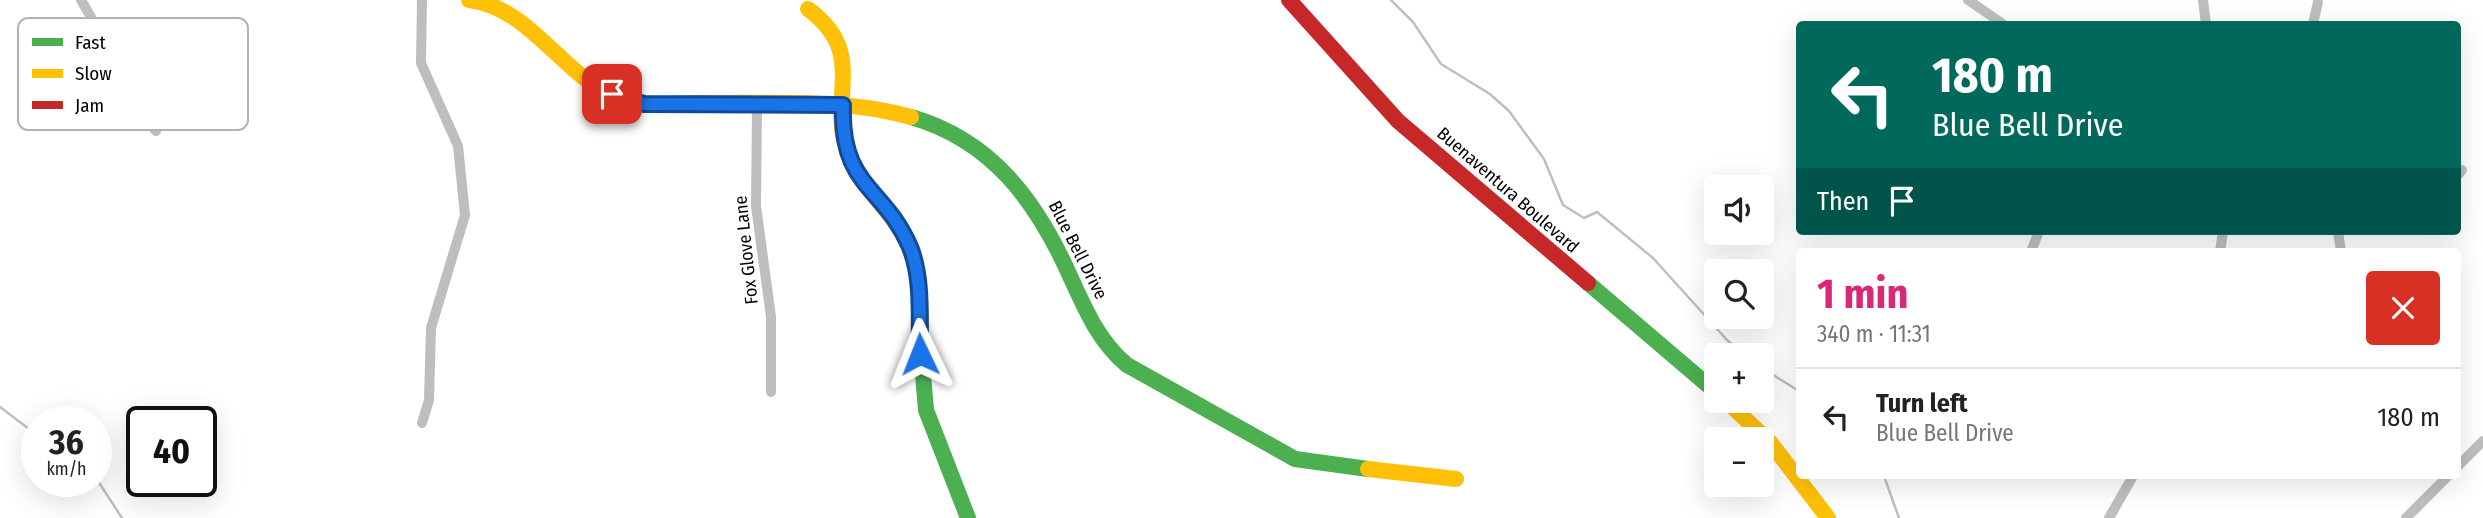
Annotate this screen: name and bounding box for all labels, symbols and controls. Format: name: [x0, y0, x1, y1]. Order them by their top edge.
legend: [18, 18, 248, 130]
text: Fast: [75, 31, 106, 54]
text: 180 m: [1932, 46, 2053, 105]
icon: left: [1817, 49, 1908, 140]
text: Slow: [75, 62, 112, 85]
pin: [582, 64, 642, 124]
icon: arrive: [593, 75, 631, 113]
text: Jam: [75, 94, 104, 117]
text: Blue Bell Drive: [1932, 106, 2124, 144]
street label: Buenaventura Boulevard: [1433, 122, 1583, 258]
map controls: [1704, 175, 1774, 497]
button: sound: [1704, 175, 1774, 245]
icon: arrive: [1883, 182, 1921, 220]
text: Then: [1817, 186, 1869, 217]
street label: Fox Glove Lane: [729, 194, 763, 305]
street label: Blue Bell Drive: [1044, 197, 1112, 303]
button: search: [1704, 259, 1774, 329]
text: 1 min: [1817, 269, 1908, 319]
button: close: [2366, 271, 2440, 345]
position arrow: [883, 317, 957, 391]
text: 340 m · 11:31: [1817, 320, 1931, 348]
button: +: [1704, 343, 1774, 413]
text: Turn left: [1876, 388, 1968, 419]
icon: left: [1817, 398, 1855, 436]
text: 180 m: [2377, 402, 2440, 433]
speed limit sign: 40: [126, 406, 217, 497]
text: Blue Bell Drive: [1876, 419, 2014, 447]
text: 36: [49, 421, 84, 463]
button: −: [1704, 427, 1774, 497]
text: km/h: [46, 458, 87, 480]

